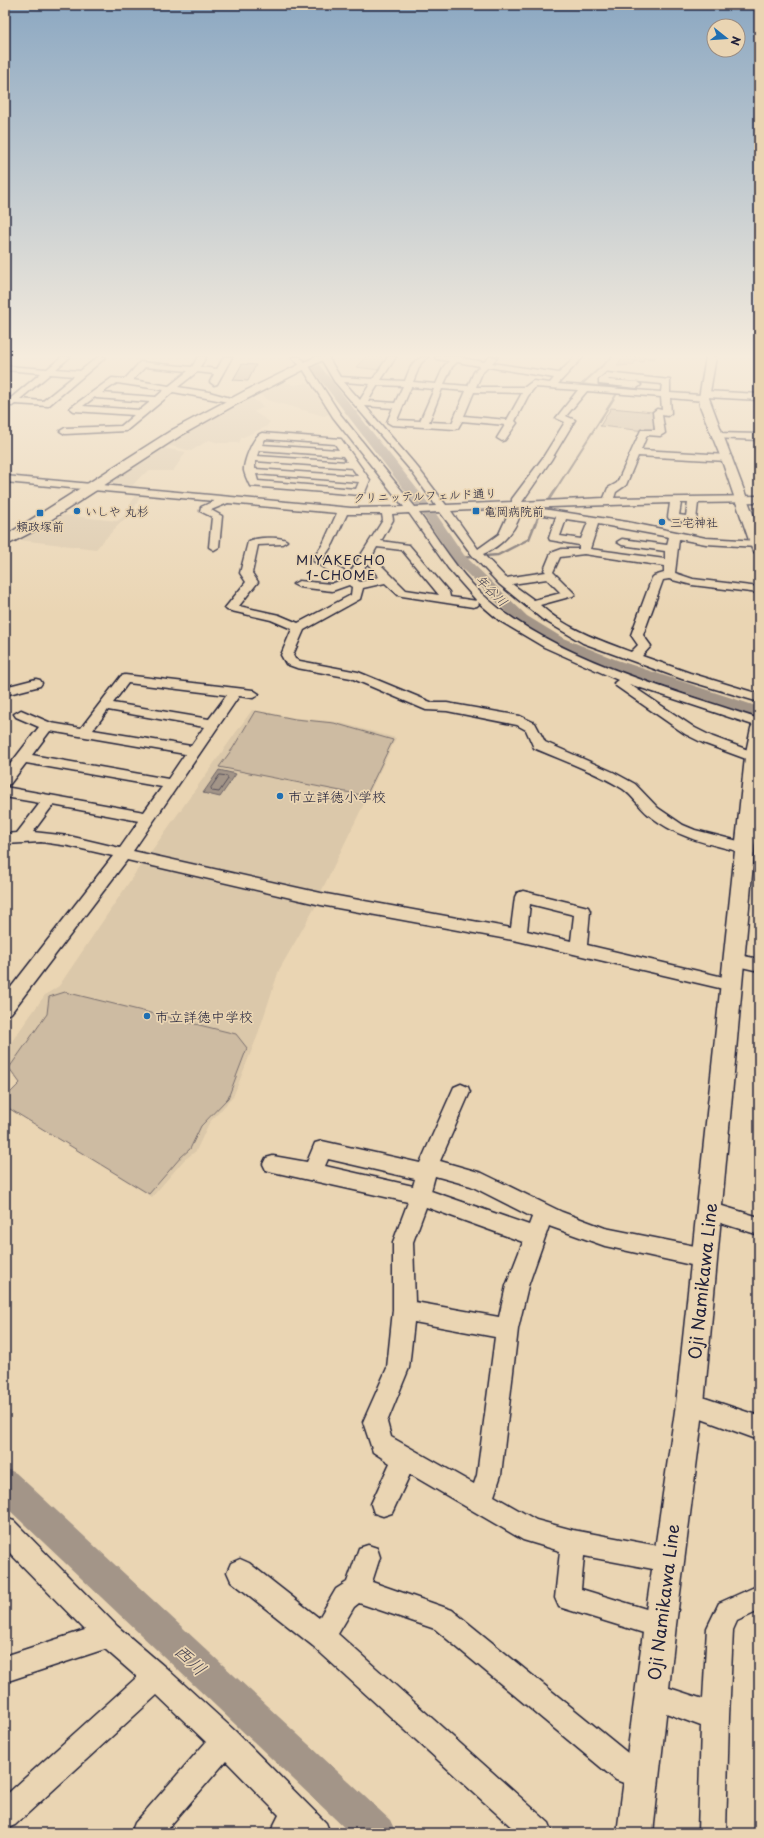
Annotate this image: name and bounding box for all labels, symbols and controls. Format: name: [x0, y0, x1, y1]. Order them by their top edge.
north arrow: [706, 18, 746, 58]
text: N: [727, 34, 745, 48]
street label: クリニッテルフェルド通り: [353, 484, 497, 506]
place label: いしや 丸杉: [85, 502, 149, 520]
place label: 亀岡病院前: [484, 502, 544, 520]
marker: いしや 丸杉: [72, 506, 82, 516]
marker: 亀岡病院前: [471, 506, 481, 516]
marker: 頼政塚前: [35, 508, 45, 518]
place label: 三宅神社: [670, 513, 718, 531]
place label: 頼政塚前: [16, 517, 64, 535]
marker: 三宅神社: [657, 517, 667, 527]
district label: MIYAKECHO 1-CHOME: [296, 550, 386, 584]
water label: 年谷川: [471, 570, 513, 610]
place label: 市立詳徳小学校: [288, 786, 386, 807]
marker: 市立詳徳小学校: [275, 791, 285, 801]
place label: 市立詳徳中学校: [155, 1006, 253, 1027]
marker: 市立詳徳中学校: [142, 1011, 152, 1021]
street label: Oji Namikawa Line: [681, 1201, 723, 1361]
street label: Oji Namikawa Line: [641, 1522, 685, 1682]
water label: 西川: [169, 1637, 213, 1681]

